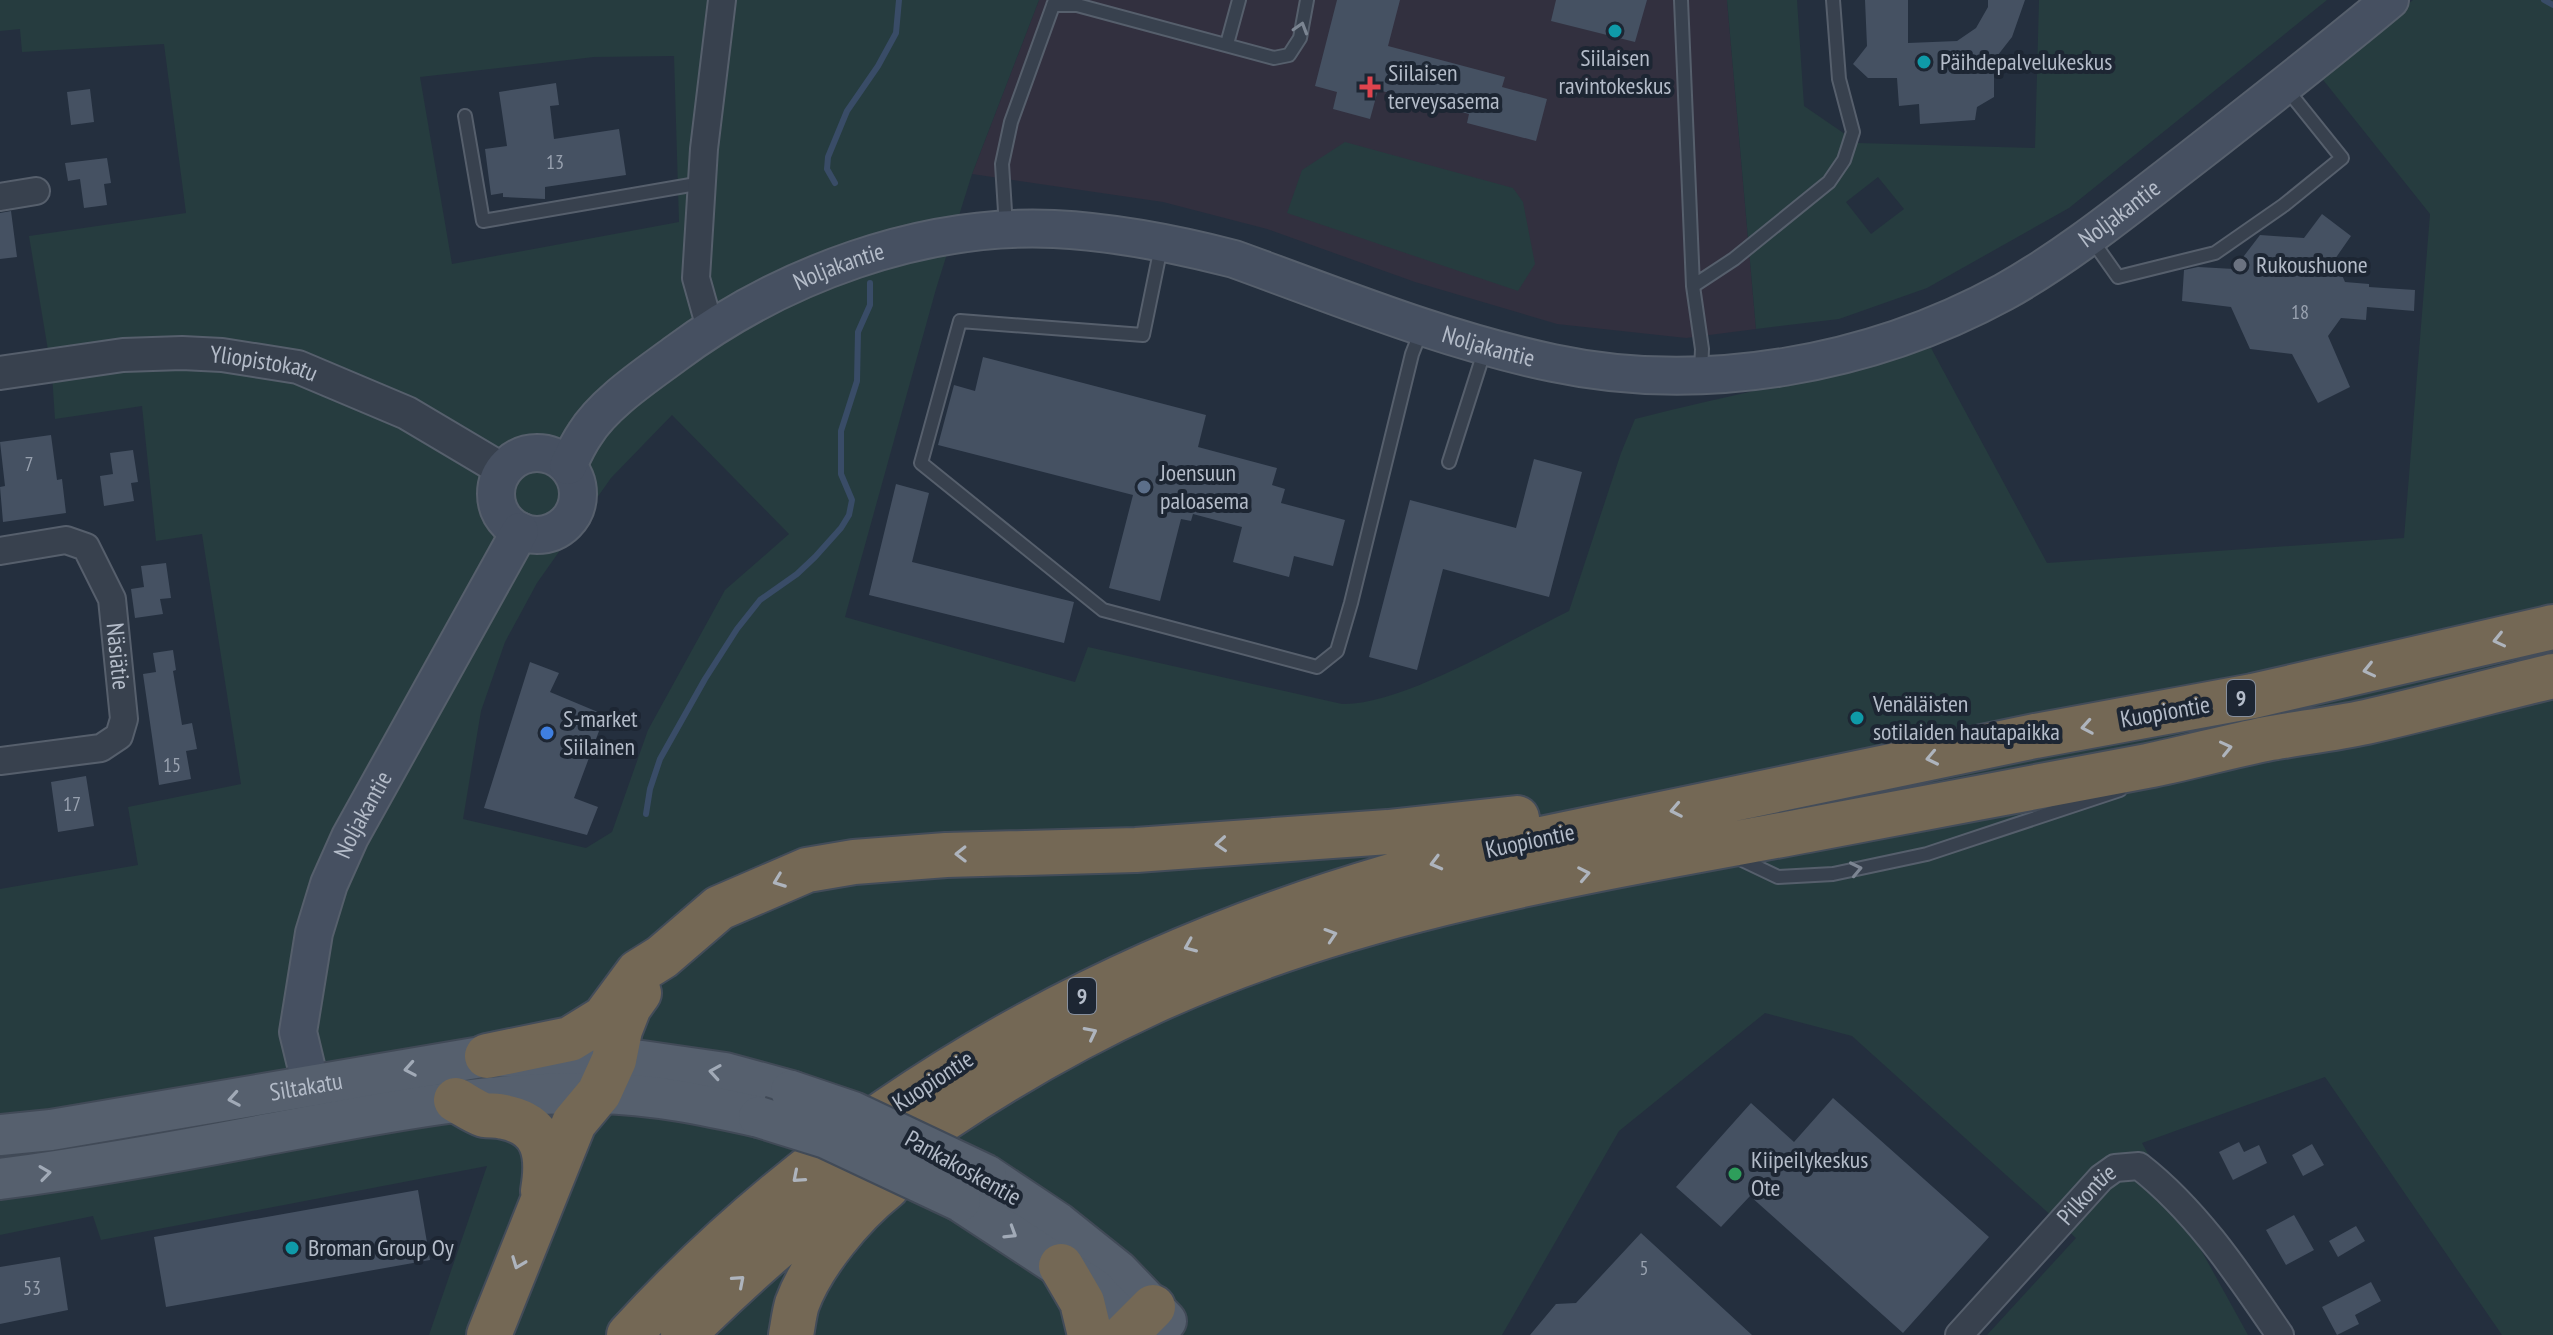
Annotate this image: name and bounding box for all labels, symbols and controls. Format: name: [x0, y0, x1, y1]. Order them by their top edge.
one-way arrow: [1292, 22, 1308, 36]
marker: Siilaisen ravintokeskus: [1606, 22, 1624, 40]
place label: Siilaisen ravintokeskus: [1559, 42, 1671, 101]
place label: Päihdepalvelukeskus: [1940, 46, 2112, 77]
marker: Päihdepalvelukeskus: [1915, 53, 1933, 71]
place label: Siilaisen terveysasema: [1388, 57, 1500, 116]
marker: Siilaisen terveysasema: [1359, 76, 1381, 98]
house number: 13: [546, 149, 564, 175]
street label: Noljakantie: [2072, 172, 2166, 254]
street label: Noljakantie: [788, 235, 888, 297]
place label: Rukoushuone: [2256, 249, 2368, 280]
marker: Rukoushuone: [2231, 256, 2249, 274]
house number: 18: [2291, 299, 2309, 325]
street label: Noljakantie: [1438, 318, 1538, 374]
street label: Yliopistokatu: [210, 338, 323, 389]
house number: 7: [25, 451, 34, 477]
place label: Joensuun paloasema: [1159, 457, 1249, 516]
marker: Joensuun paloasema: [1135, 478, 1153, 496]
street label: Näsiätie: [99, 621, 137, 691]
one-way arrow: [2493, 630, 2507, 647]
one-way arrow: [2363, 661, 2377, 678]
road number: 9: [2227, 680, 2255, 716]
place label: Venäläisten sotilaiden hautapaikka: [1872, 688, 2060, 747]
street label: Kuopiontie: [2118, 688, 2212, 735]
place label: S-market Siilainen: [563, 703, 638, 762]
marker: Venäläisten sotilaiden hautapaikka: [1848, 709, 1866, 727]
one-way arrow: [2080, 717, 2094, 734]
marker: S-market Siilainen: [538, 724, 556, 742]
one-way arrow: [2219, 740, 2233, 757]
one-way arrow: [1925, 749, 1939, 766]
house number: 15: [163, 752, 181, 778]
street label: Noljakantie: [326, 765, 399, 863]
house number: 17: [63, 791, 81, 817]
one-way arrow: [1670, 801, 1683, 818]
street label: Kuopiontie: [1482, 816, 1577, 865]
one-way arrow: [1214, 835, 1227, 852]
one-way arrow: [954, 846, 967, 863]
one-way arrow: [1429, 853, 1443, 870]
one-way arrow: [1849, 862, 1862, 879]
one-way arrow: [1576, 866, 1590, 883]
one-way arrow: [773, 871, 787, 888]
one-way arrow: [1324, 928, 1337, 944]
one-way arrow: [1183, 936, 1197, 953]
road number: 9: [1068, 978, 1096, 1014]
one-way arrow: [1082, 1027, 1097, 1043]
street label: Kuopiontie: [886, 1043, 979, 1118]
one-way arrow: [404, 1060, 417, 1077]
one-way arrow: [709, 1064, 722, 1081]
street label: Siltakatu: [267, 1065, 345, 1108]
one-way arrow: [227, 1089, 241, 1106]
street label: Pankakoskentie: [900, 1123, 1027, 1212]
place label: Kiipeilykeskus Ote: [1751, 1144, 1868, 1203]
street label: Pilkontie: [2050, 1156, 2122, 1231]
one-way arrow: [38, 1165, 52, 1182]
marker: Kiipeilykeskus Ote: [1726, 1165, 1744, 1183]
one-way arrow: [793, 1167, 808, 1182]
one-way arrow: [1002, 1224, 1016, 1239]
place label: Broman Group Oy: [308, 1232, 454, 1263]
marker: Broman Group Oy: [283, 1239, 301, 1257]
one-way arrow: [511, 1255, 528, 1269]
house number: 5: [1640, 1255, 1649, 1281]
house number: 53: [23, 1275, 41, 1301]
one-way arrow: [729, 1276, 744, 1291]

